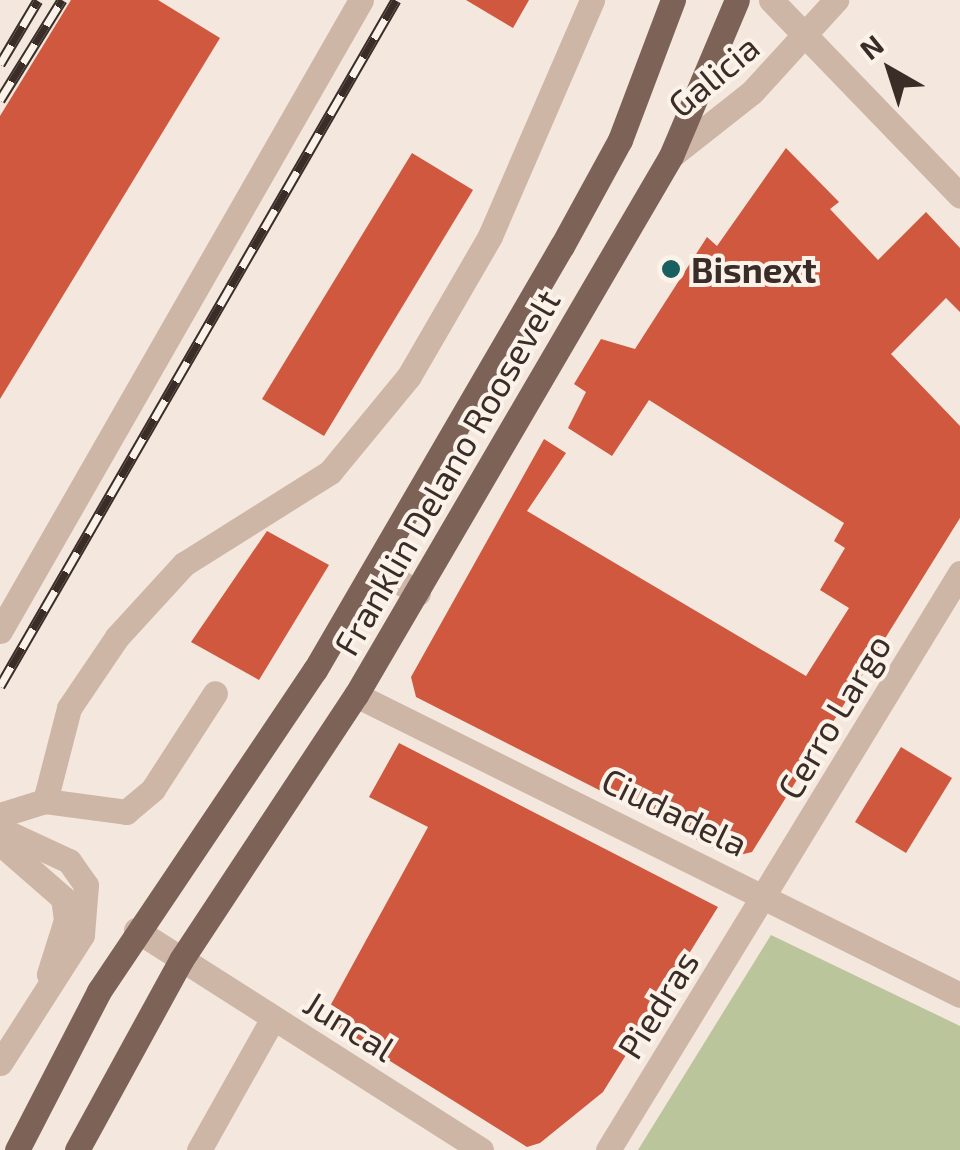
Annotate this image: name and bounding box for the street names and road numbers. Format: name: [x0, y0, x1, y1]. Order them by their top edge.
street label: Galicia: [659, 25, 767, 125]
street label: Franklin Delano Roosevelt: [324, 282, 568, 662]
street label: Cerro Largo: [768, 626, 898, 806]
street label: Ciudadela: [596, 758, 754, 864]
street label: Piedras: [608, 942, 706, 1066]
street label: Juncal: [297, 981, 403, 1069]

